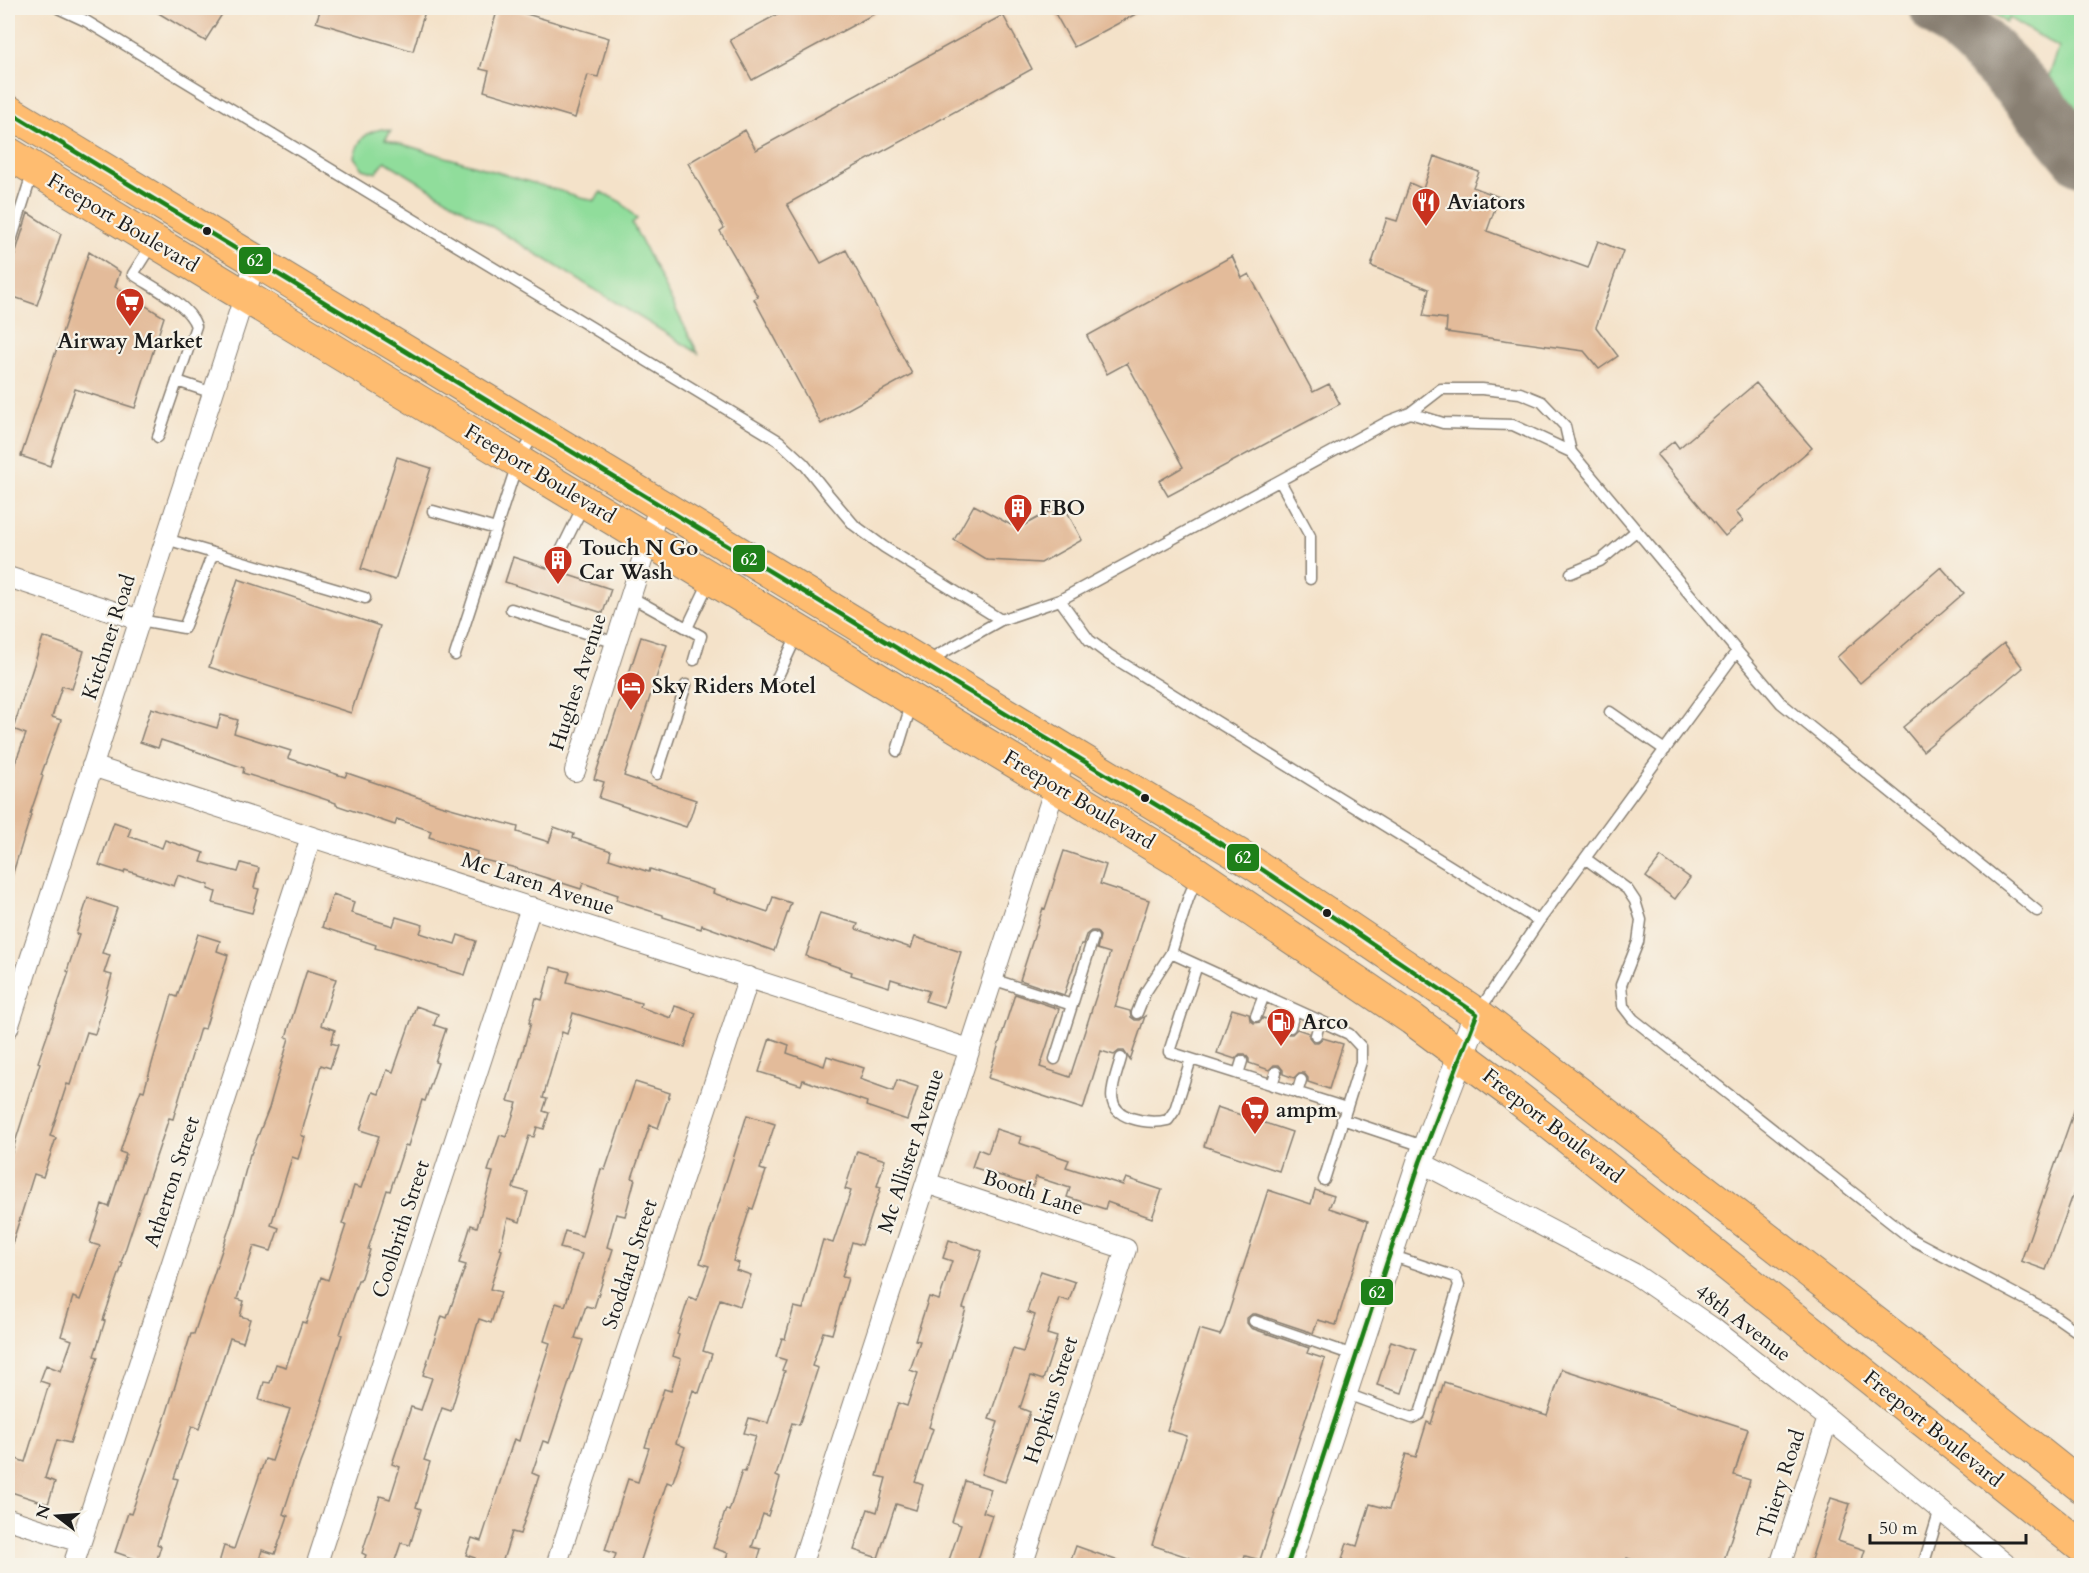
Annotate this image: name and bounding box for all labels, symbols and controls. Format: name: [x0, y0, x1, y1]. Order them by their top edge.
street label: Freeport Boulevard: [42, 166, 204, 280]
restaurant icon: Aviators: [1410, 186, 1442, 228]
place label: Aviators: [1447, 188, 1525, 217]
unlabelled marker: [201, 225, 213, 237]
line badge: 62: [238, 246, 272, 275]
text: 62: [247, 250, 263, 272]
supermarket icon: Airway Market: [114, 286, 146, 328]
place label: Airway Market: [57, 327, 203, 356]
street label: Freeport Boulevard: [459, 417, 621, 531]
building icon: FBO: [1002, 492, 1034, 534]
place label: FBO: [1039, 494, 1085, 523]
place label: Touch N Go Car Wash: [579, 534, 698, 587]
building icon: Touch N Go Car Wash: [542, 544, 574, 586]
line badge: 62: [732, 544, 766, 573]
text: 62: [741, 549, 757, 571]
street label: Kitchner Road: [75, 571, 143, 703]
street label: Hughes Avenue: [542, 610, 614, 754]
hotel icon: Sky Riders Motel: [615, 670, 647, 712]
place label: Sky Riders Motel: [652, 672, 816, 701]
street label: Freeport Boulevard: [998, 743, 1160, 857]
unlabelled marker: [1139, 792, 1151, 804]
line badge: 62: [1226, 843, 1260, 872]
street label: Mc Laren Avenue: [458, 846, 618, 922]
text: 62: [1235, 847, 1251, 869]
unlabelled marker: [1321, 907, 1333, 919]
fuel station icon: Arco: [1265, 1006, 1297, 1048]
place label: Arco: [1302, 1008, 1348, 1037]
street label: Freeport Boulevard: [1476, 1062, 1630, 1190]
street label: Mc Allister Avenue: [871, 1065, 951, 1237]
supermarket icon: ampm: [1239, 1094, 1271, 1136]
place label: ampm: [1276, 1096, 1338, 1125]
street label: Atherton Street: [137, 1112, 207, 1251]
street label: Coolbrith Street: [365, 1156, 437, 1302]
street label: Booth Lane: [979, 1163, 1087, 1223]
street label: Stoddard Street: [595, 1195, 665, 1333]
street label: 48th Avenue: [1689, 1277, 1797, 1369]
line badge: 62: [1360, 1278, 1394, 1306]
text: 62: [1369, 1282, 1385, 1304]
street label: Hopkins Street: [1017, 1332, 1085, 1467]
street label: Freeport Boulevard: [1857, 1364, 2009, 1494]
street label: Thiery Road: [1750, 1426, 1812, 1542]
north arrow: [27, 1486, 87, 1546]
text: N: [31, 1502, 56, 1522]
scale bar: [1870, 1507, 2026, 1545]
text: 50 m: [1879, 1516, 1918, 1541]

